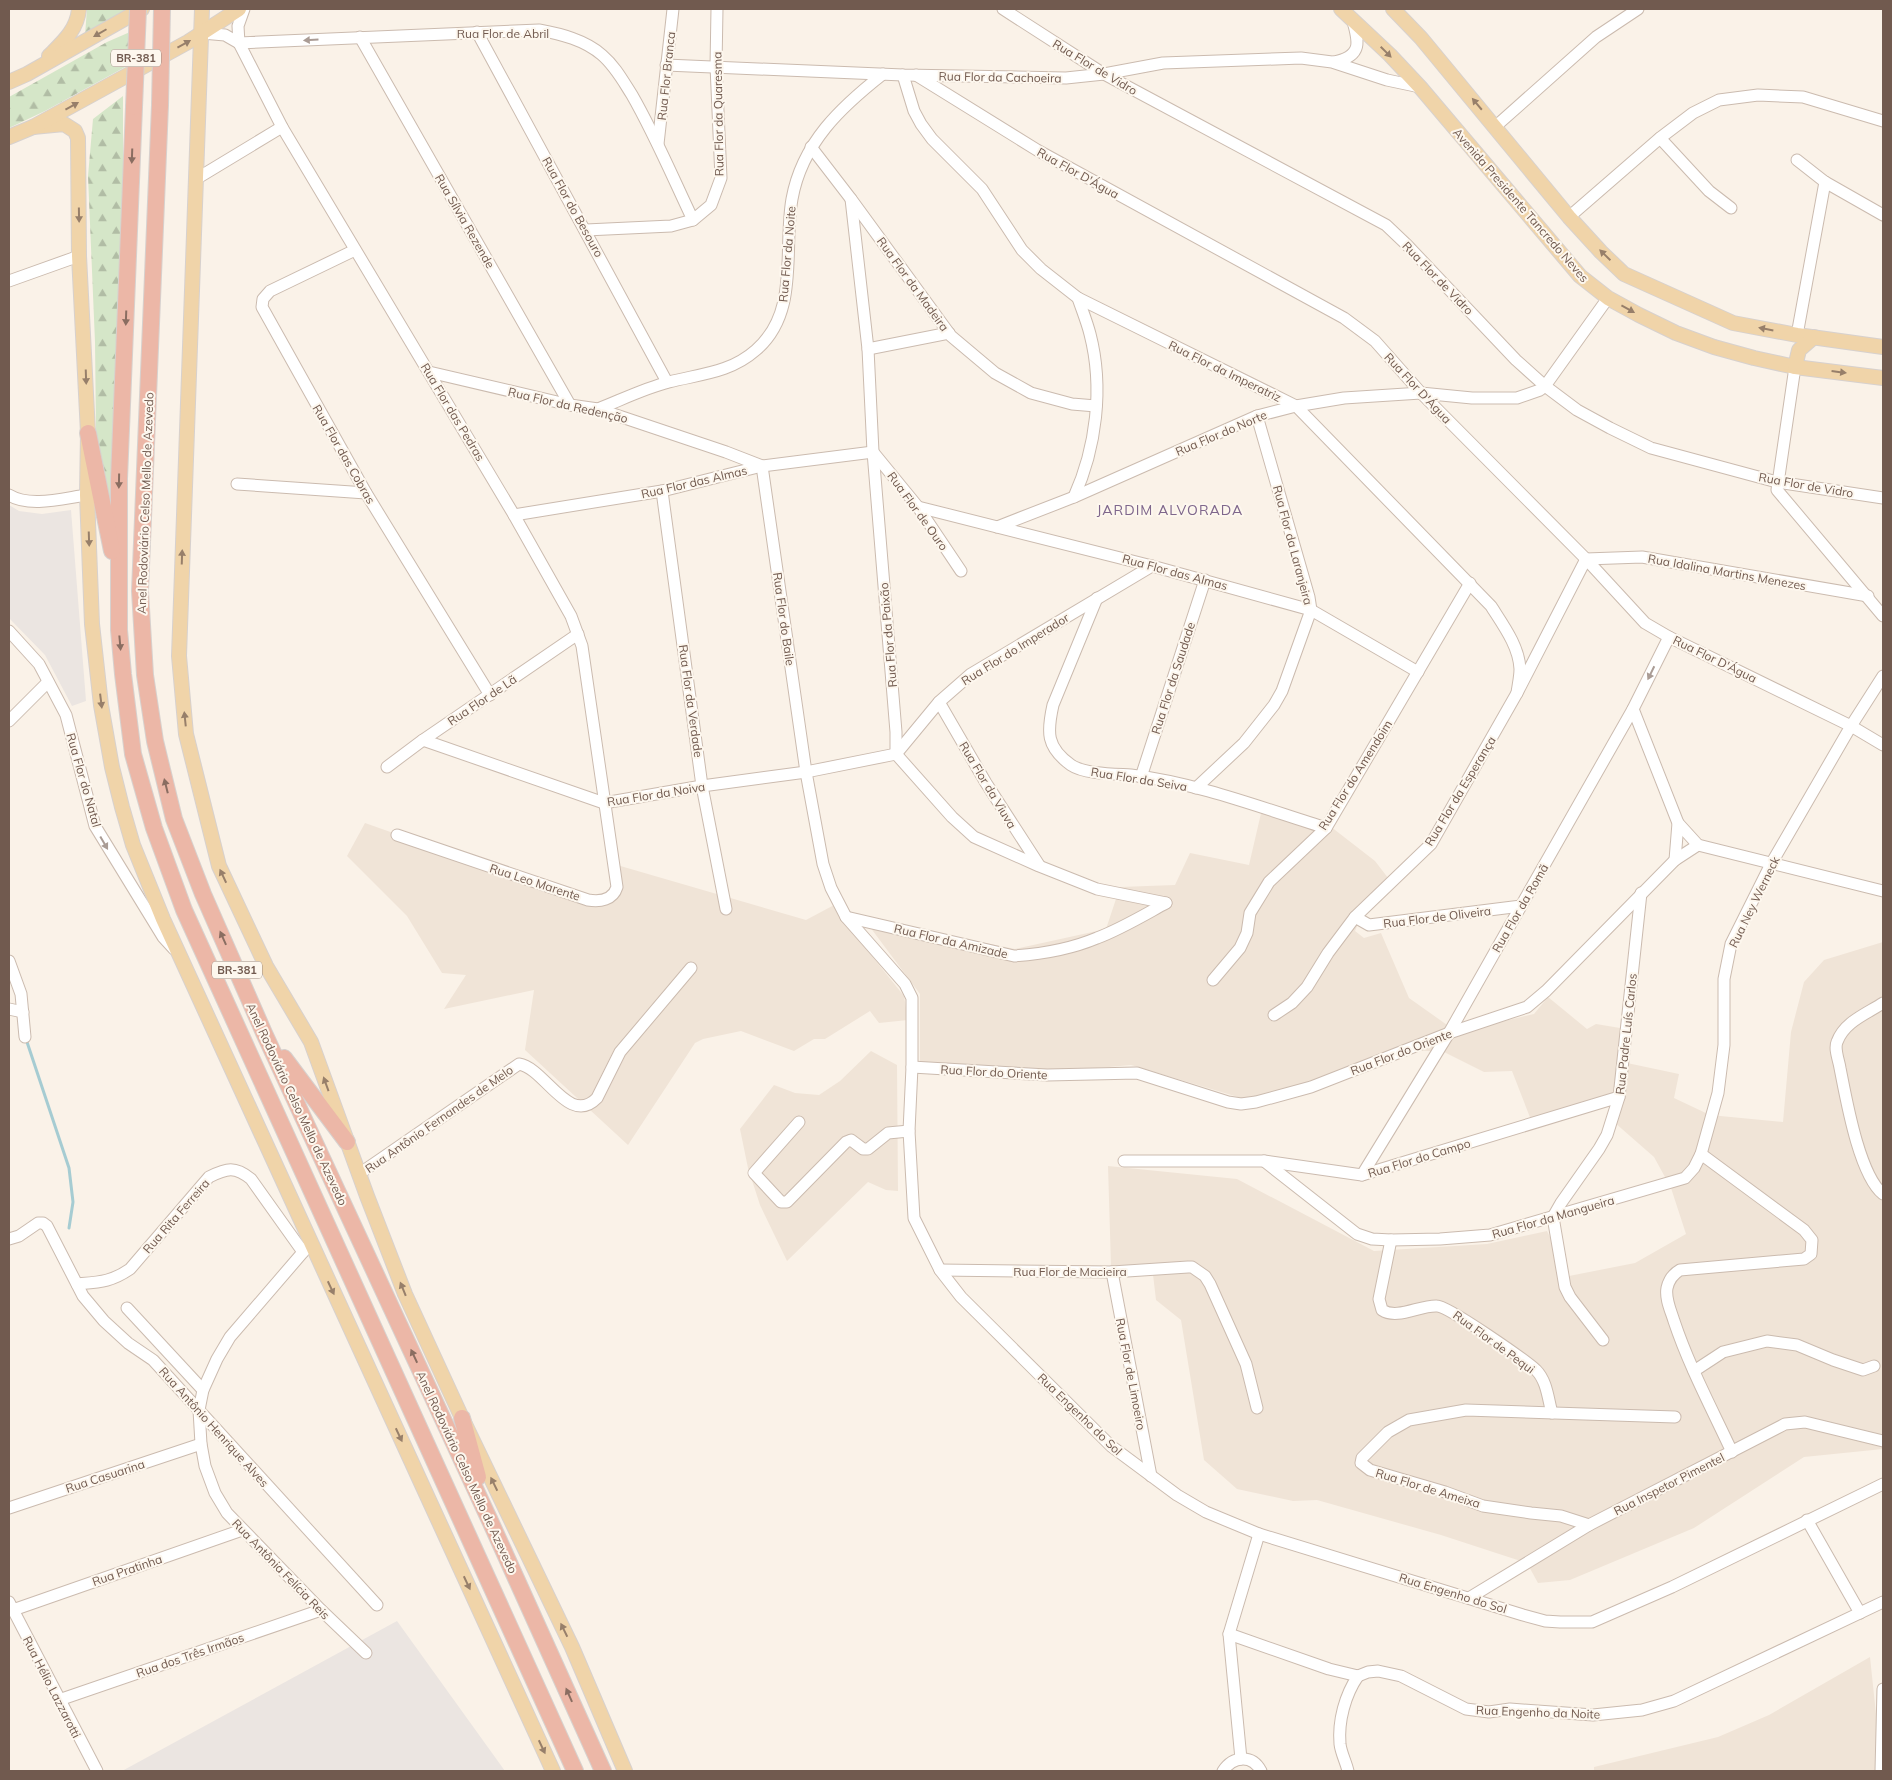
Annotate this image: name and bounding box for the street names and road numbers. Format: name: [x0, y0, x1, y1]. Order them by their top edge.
street label: Rua Flor de Abril: [457, 26, 549, 41]
street label: Rua Flor Branca: [654, 31, 678, 121]
street label: Rua Flor de Vidro: [1050, 36, 1140, 98]
road number: BR-381: [111, 49, 161, 66]
street label: Rua Flor da Quaresma: [709, 51, 727, 177]
street label: Rua Flor da Cachoeira: [938, 68, 1062, 86]
street label: Avenida Presidente Tancredo Neves: [1450, 125, 1592, 285]
street label: Rua Flor D'Água: [1034, 144, 1122, 202]
street label: Rua Flor do Besouro: [539, 154, 607, 260]
street label: Rua Sílvia Rezende: [432, 171, 498, 271]
street label: Rua Flor da Noite: [775, 205, 799, 303]
street label: Rua Flor da Madeira: [874, 234, 952, 334]
street label: Rua Flor de Vidro: [1399, 238, 1477, 318]
street label: Rua Flor da Imperatriz: [1166, 337, 1284, 405]
street label: Rua Flor D'Água: [1381, 350, 1455, 426]
street label: Rua Flor das Pedras: [418, 360, 488, 464]
street label: Rua Flor da Redenção: [507, 384, 629, 426]
street label: Anel Rodoviário Celso Mello de Azevedo: [134, 392, 156, 614]
street label: Rua Flor das Cobras: [309, 402, 379, 506]
street label: Rua Flor do Norte: [1173, 407, 1269, 459]
street label: Rua Flor das Almas: [640, 462, 749, 501]
street label: Rua Flor de Ouro: [884, 469, 952, 553]
street label: Rua Flor de Vidro: [1757, 469, 1855, 501]
street label: Rua Flor da Laranjeira: [1270, 484, 1316, 606]
street label: Rua Flor das Almas: [1121, 551, 1229, 593]
street label: Rua Idalina Martins Menezes: [1647, 551, 1807, 593]
street label: Rua Flor do Baile: [770, 571, 798, 667]
street label: Rua Flor da Paixão: [876, 582, 900, 688]
street label: Rua Flor do Imperador: [958, 609, 1072, 688]
street label: Rua Flor da Saudade: [1148, 620, 1198, 736]
street label: Rua Flor D'Água: [1671, 632, 1759, 686]
street label: Rua Flor da Verdade: [676, 644, 706, 758]
street label: Rua Flor de Lã: [445, 671, 519, 729]
street label: Rua Flor do Amendoim: [1315, 717, 1395, 833]
street label: Rua Flor do Natal: [63, 731, 105, 829]
street label: Rua Flor da Esperança: [1421, 733, 1499, 849]
street label: Rua Flor da Viuva: [956, 739, 1020, 831]
street label: Rua Flor da Seiva: [1090, 764, 1188, 794]
street label: Rua Flor da Noiva: [606, 779, 706, 809]
street label: Rua Ney Werneck: [1725, 853, 1783, 950]
street label: Rua Leo Marente: [488, 860, 582, 904]
street label: Rua Flor da Romã: [1489, 861, 1551, 955]
street label: Rua Flor de Oliveira: [1382, 903, 1492, 931]
street label: Rua Flor da Amizade: [893, 921, 1009, 961]
road number: BR-381: [212, 962, 262, 978]
street label: Rua Padre Luís Carlos: [1612, 973, 1640, 1095]
street label: Anel Rodoviário Celso Mello de Azevedo: [243, 1000, 351, 1208]
street label: Rua Flor do Oriente: [1348, 1026, 1454, 1078]
street label: Rua Antônio Fernandes de Melo: [362, 1062, 516, 1176]
street label: Rua Flor do Oriente: [940, 1062, 1048, 1082]
street label: Rua Flor do Campo: [1366, 1135, 1472, 1181]
street label: Rua Rita Ferreira: [140, 1176, 212, 1256]
street label: Rua Flor da Mangueira: [1490, 1192, 1616, 1242]
street label: Rua Flor de Macieira: [1013, 1264, 1127, 1279]
street label: Rua Flor de Pequi: [1450, 1307, 1538, 1377]
street label: Rua Flor de Limoeiro: [1113, 1317, 1149, 1431]
street label: Rua Antônio Henrique Alves: [156, 1364, 272, 1490]
street label: Anel Rodoviário Celso Mello de Azevedo: [413, 1368, 521, 1576]
street label: Rua Engenho do Sol: [1035, 1370, 1125, 1458]
street label: Rua Inspetor Pimentel: [1611, 1450, 1727, 1518]
street label: Rua Casuarina: [64, 1456, 146, 1496]
street label: Rua Flor de Ameixa: [1374, 1465, 1482, 1511]
street label: Rua Antônia Felícia Reis: [229, 1516, 333, 1622]
street label: Rua Pratinha: [90, 1551, 164, 1589]
street label: Rua Engenho do Sol: [1397, 1569, 1509, 1617]
street label: Rua dos Três Irmãos: [134, 1630, 246, 1680]
street label: Rua Hélio Lazzarotti: [20, 1633, 84, 1741]
street label: Rua Engenho da Noite: [1476, 1702, 1600, 1722]

